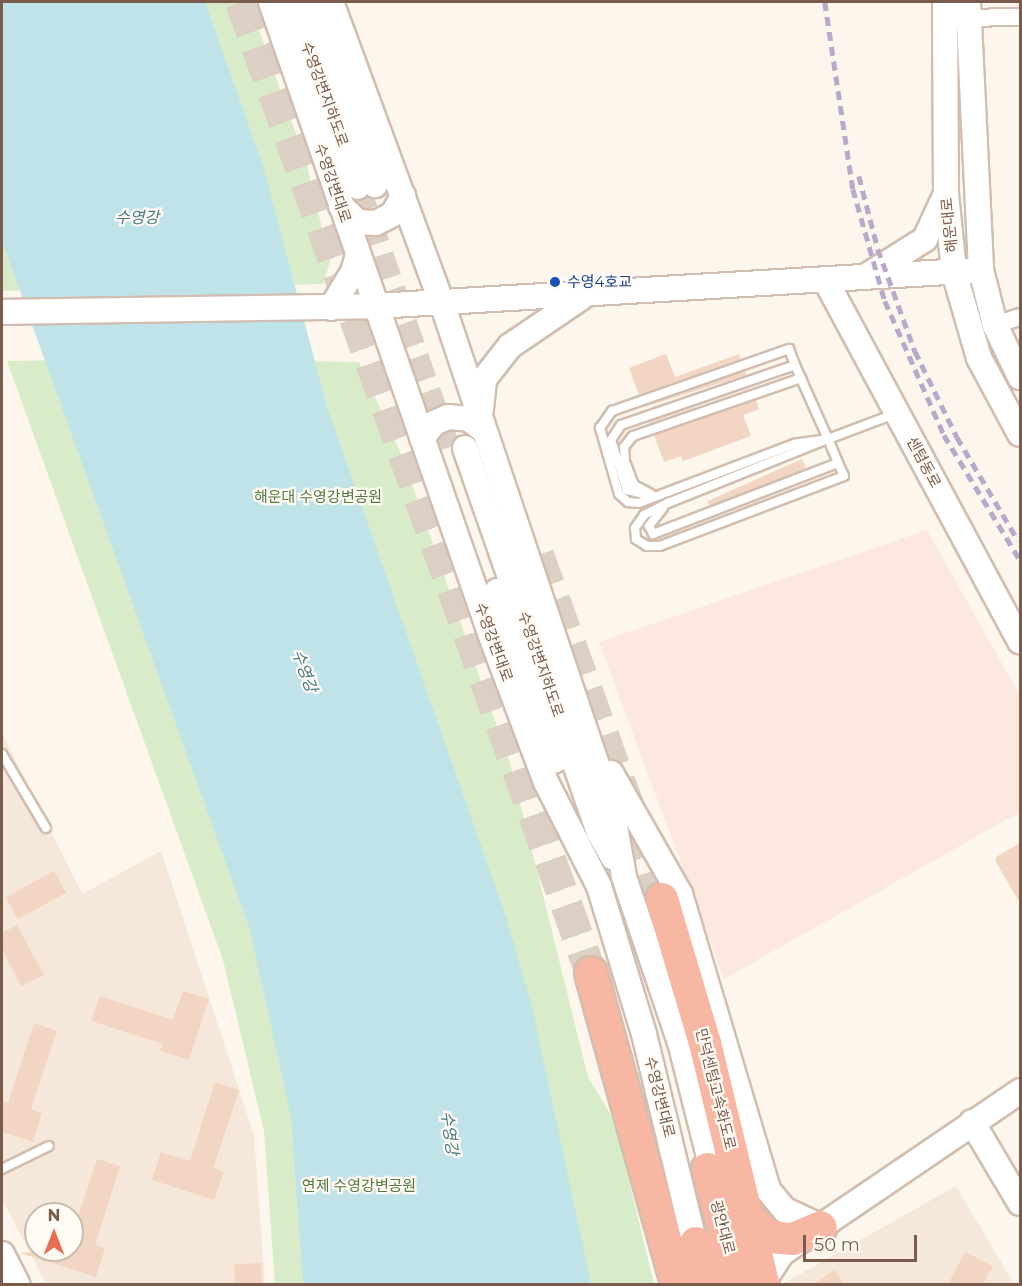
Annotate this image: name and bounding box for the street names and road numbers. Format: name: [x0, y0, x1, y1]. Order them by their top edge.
street label: 수영강변지하도로: [298, 39, 352, 149]
street label: 수영강변대로: [311, 141, 355, 225]
street label: 해운대로: [937, 197, 961, 253]
street label: 센텀동로: [903, 433, 945, 491]
street label: 수영강변대로: [471, 600, 517, 684]
street label: 수영강변지하도로: [515, 609, 567, 719]
street label: 만덕센텀고속화도로: [692, 1027, 740, 1151]
street label: 수영강변대로: [641, 1055, 679, 1139]
street label: 광안대로: [707, 1198, 739, 1256]

